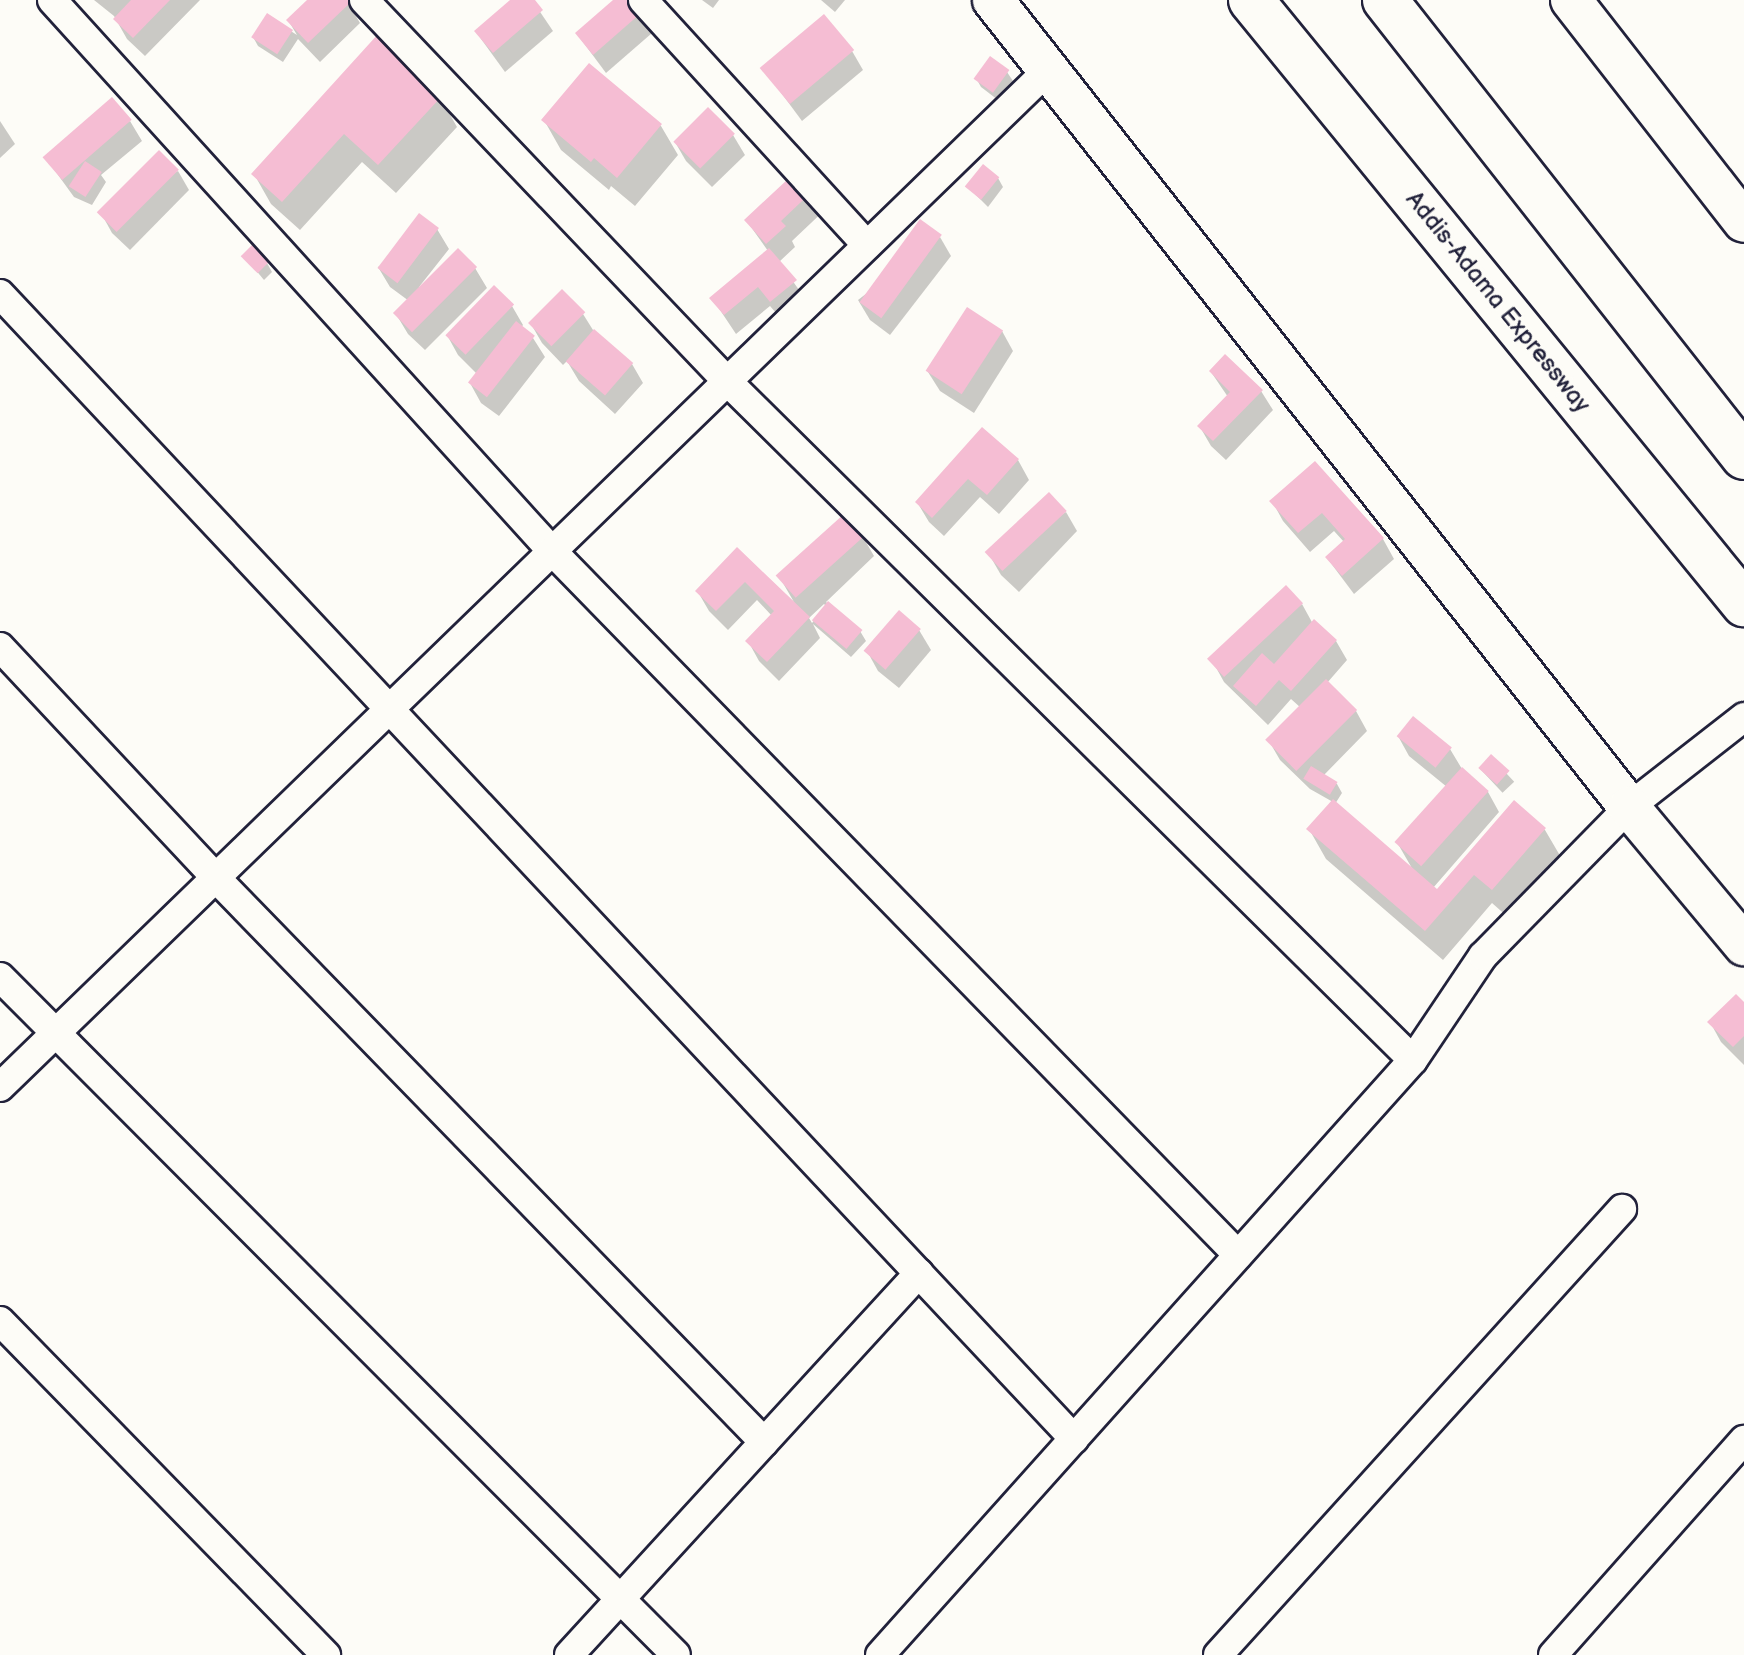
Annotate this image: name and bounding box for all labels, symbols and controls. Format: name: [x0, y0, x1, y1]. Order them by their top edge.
street label: Addis-Adama Expressway: [1400, 185, 1596, 419]

